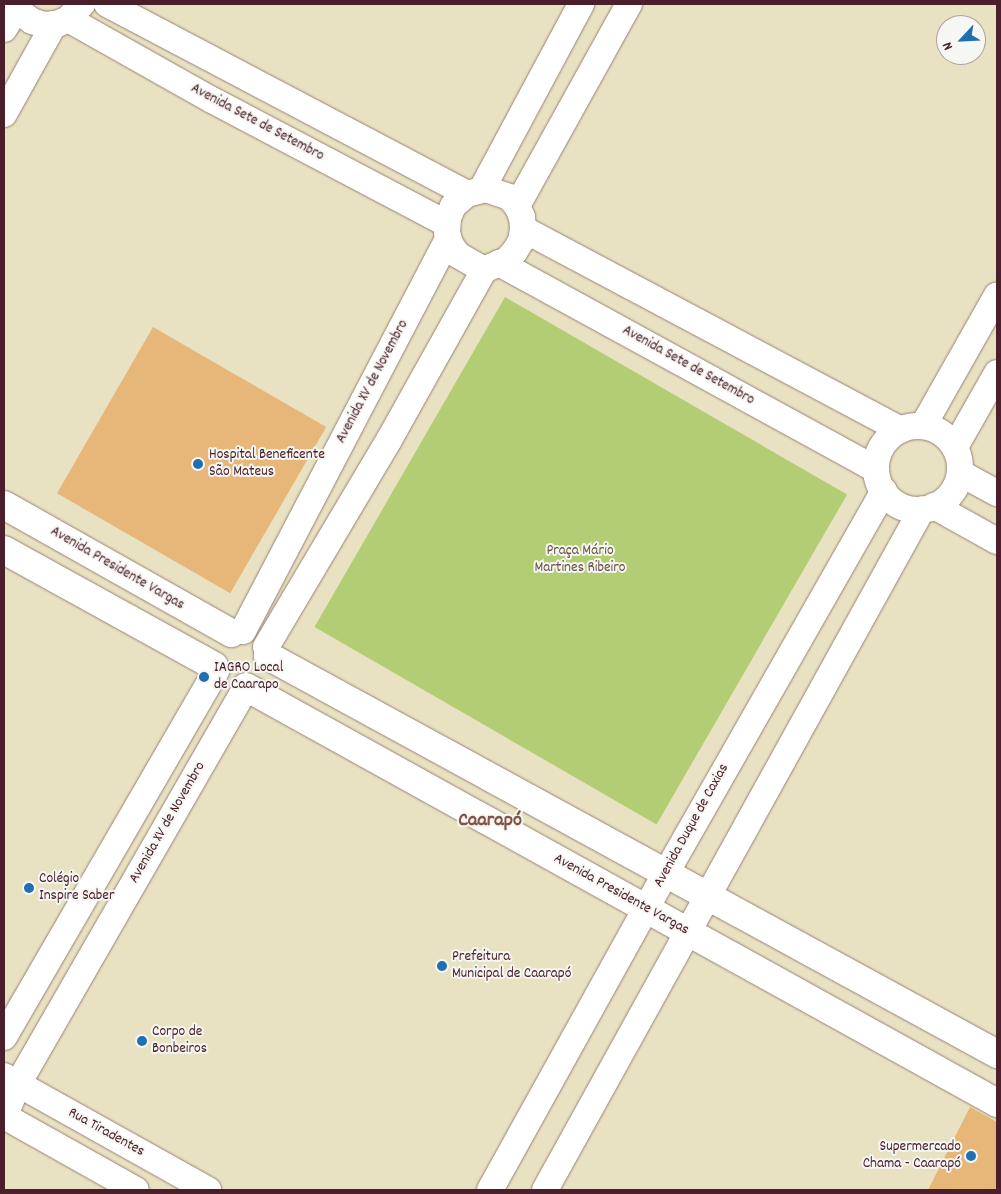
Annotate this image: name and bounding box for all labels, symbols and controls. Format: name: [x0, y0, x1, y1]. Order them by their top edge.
north arrow: [936, 15, 986, 65]
text: N: [938, 39, 959, 53]
street label: Avenida Sete de Setembro: [187, 80, 327, 166]
street label: Avenida XV de Novembro: [333, 317, 413, 447]
street label: Avenida Sete de Setembro: [619, 322, 757, 410]
place label: Hospital Beneficente São Mateus: [209, 446, 325, 481]
marker: Hospital Beneficente São Mateus: [191, 457, 205, 471]
street label: Avenida Presidente Vargas: [47, 523, 187, 615]
park label: Praça Mário Martines Ribeiro: [534, 542, 626, 577]
place label: IAGRO Local de Caarapo: [214, 659, 283, 694]
marker: IAGRO Local de Caarapo: [198, 671, 210, 683]
street label: Avenida XV de Novembro: [126, 759, 210, 887]
street label: Avenida Duque de Caxias: [650, 761, 734, 891]
district label: Caarapó: [458, 809, 522, 833]
street label: Avenida Presidente Vargas: [550, 850, 692, 940]
place label: Colégio Inspire Saber: [39, 870, 114, 905]
marker: Colégio Inspire Saber: [23, 882, 35, 894]
place label: Prefeitura Municipal de Caarapó: [452, 948, 571, 983]
marker: Prefeitura Municipal de Caarapó: [436, 960, 448, 972]
place label: Corpo de Bonbeiros: [152, 1023, 207, 1058]
marker: Corpo de Bonbeiros: [136, 1035, 148, 1047]
street label: Rua Tiradentes: [65, 1105, 147, 1161]
place label: Supermercado Chama - Caarapó: [863, 1138, 961, 1173]
marker: Supermercado Chama - Caarapó: [965, 1150, 977, 1162]

